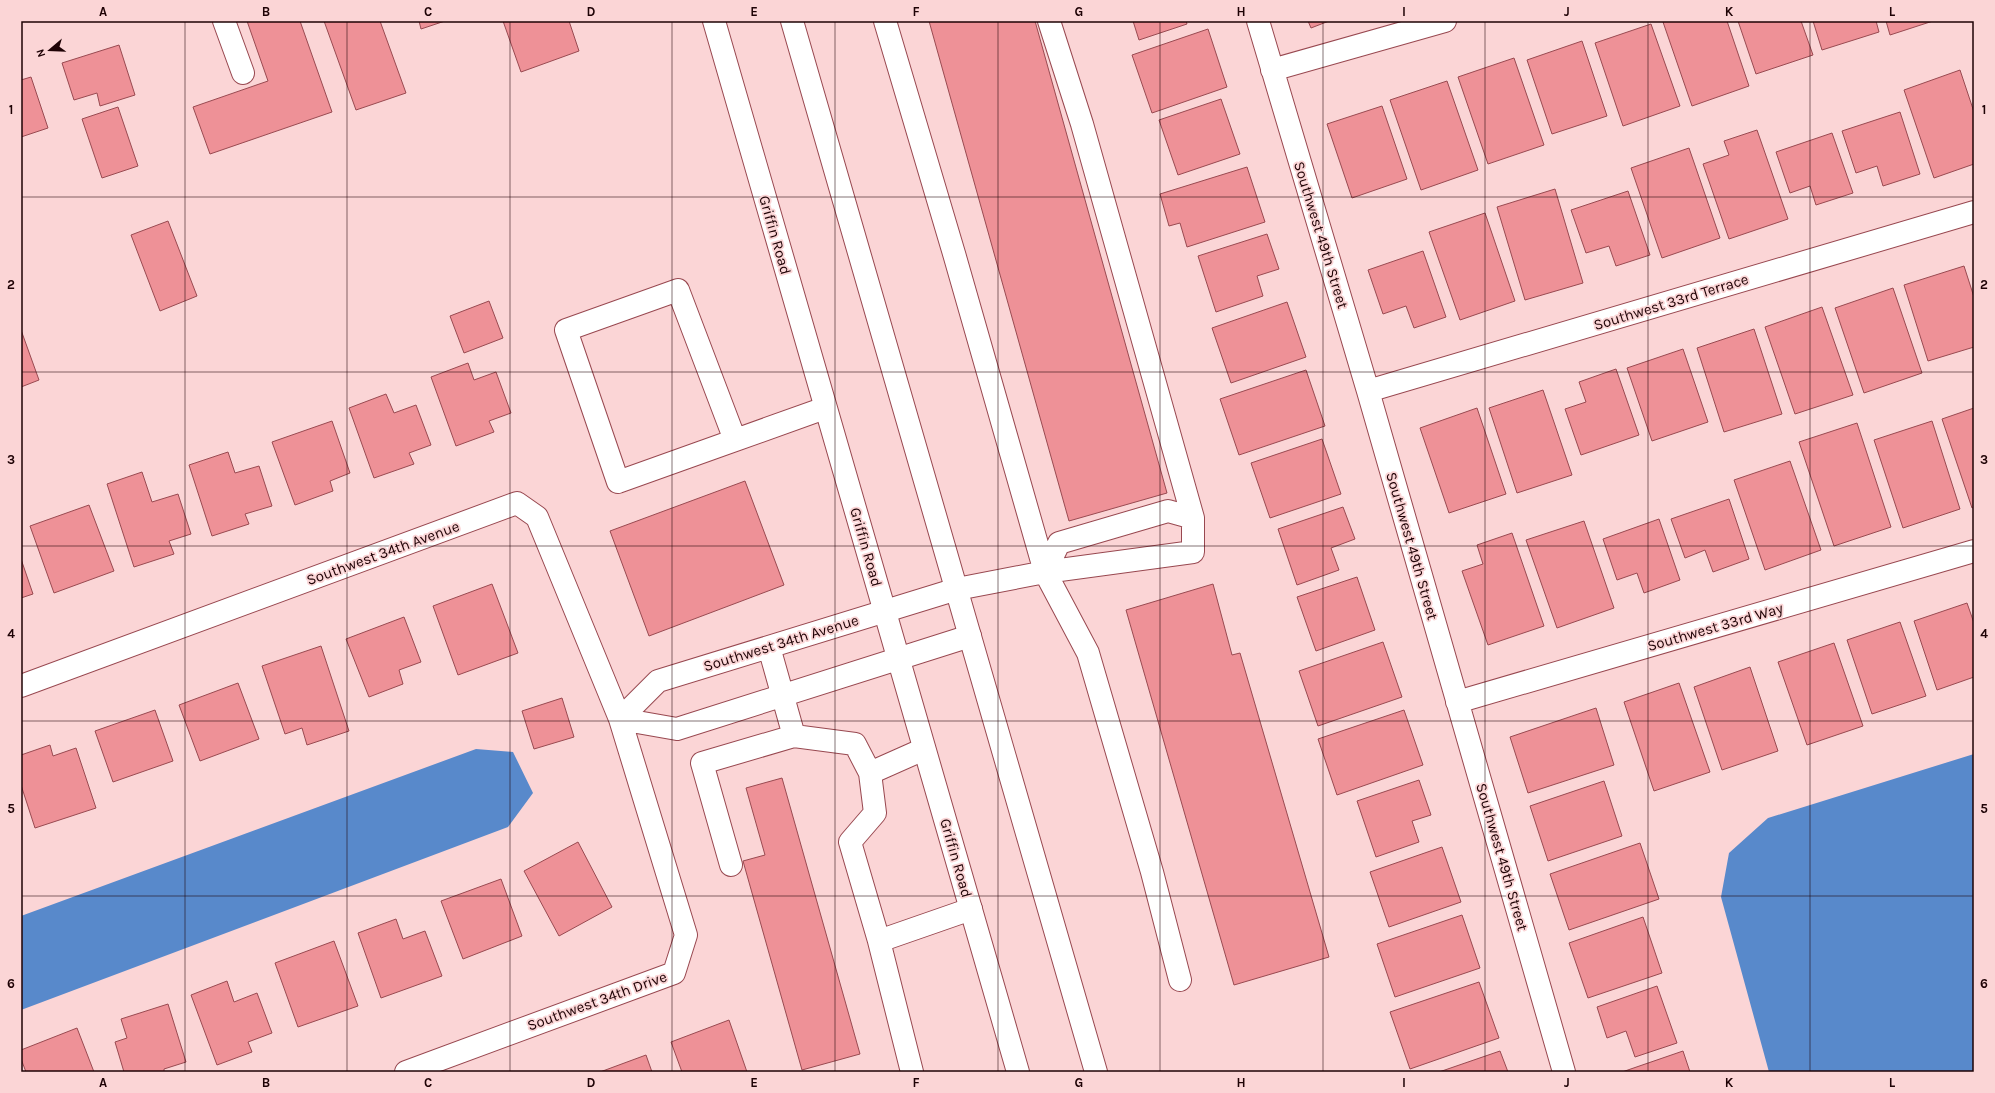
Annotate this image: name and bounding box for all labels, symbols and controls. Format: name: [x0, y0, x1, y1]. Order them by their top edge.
text: A: [99, 4, 107, 19]
text: B: [262, 4, 270, 19]
text: C: [424, 4, 432, 19]
text: D: [587, 4, 596, 19]
text: E: [750, 4, 758, 19]
text: F: [912, 4, 920, 19]
text: G: [1075, 4, 1083, 19]
text: H: [1236, 4, 1246, 19]
text: I: [1402, 4, 1406, 19]
text: J: [1564, 4, 1570, 19]
text: K: [1725, 4, 1734, 19]
text: L: [1889, 4, 1896, 19]
north arrow: [30, 30, 70, 70]
text: N: [34, 47, 48, 59]
text: 1: [9, 102, 13, 117]
text: 1: [1982, 102, 1986, 117]
street label: Southwest 49th Street: [1290, 159, 1352, 311]
street label: Griffin Road: [755, 193, 795, 277]
street label: Southwest 33rd Terrace: [1591, 270, 1751, 334]
text: 2: [7, 277, 15, 292]
text: 2: [1980, 277, 1988, 292]
text: 3: [7, 452, 15, 467]
text: 3: [1980, 452, 1988, 467]
street label: Southwest 49th Street: [1382, 470, 1442, 622]
street label: Griffin Road: [846, 505, 886, 589]
street label: Southwest 34th Avenue: [304, 517, 462, 589]
street label: Southwest 33rd Way: [1645, 599, 1785, 655]
street label: Southwest 34th Avenue: [701, 611, 861, 675]
text: 4: [7, 626, 15, 641]
text: 4: [1980, 626, 1988, 641]
street label: Southwest 49th Street: [1472, 781, 1532, 933]
text: 5: [7, 801, 15, 816]
text: 5: [1980, 801, 1988, 816]
street label: Griffin Road: [936, 816, 976, 900]
street label: Southwest 34th Drive: [525, 967, 669, 1035]
text: 6: [7, 976, 15, 991]
text: 6: [1980, 976, 1988, 991]
text: A: [99, 1075, 107, 1090]
text: B: [262, 1075, 270, 1090]
text: C: [424, 1075, 432, 1090]
text: D: [587, 1075, 596, 1090]
text: E: [750, 1075, 758, 1090]
text: F: [912, 1075, 920, 1090]
text: G: [1075, 1075, 1083, 1090]
text: H: [1236, 1075, 1246, 1090]
text: I: [1402, 1075, 1406, 1090]
text: J: [1564, 1075, 1570, 1090]
text: K: [1725, 1075, 1734, 1090]
text: L: [1889, 1075, 1896, 1090]

